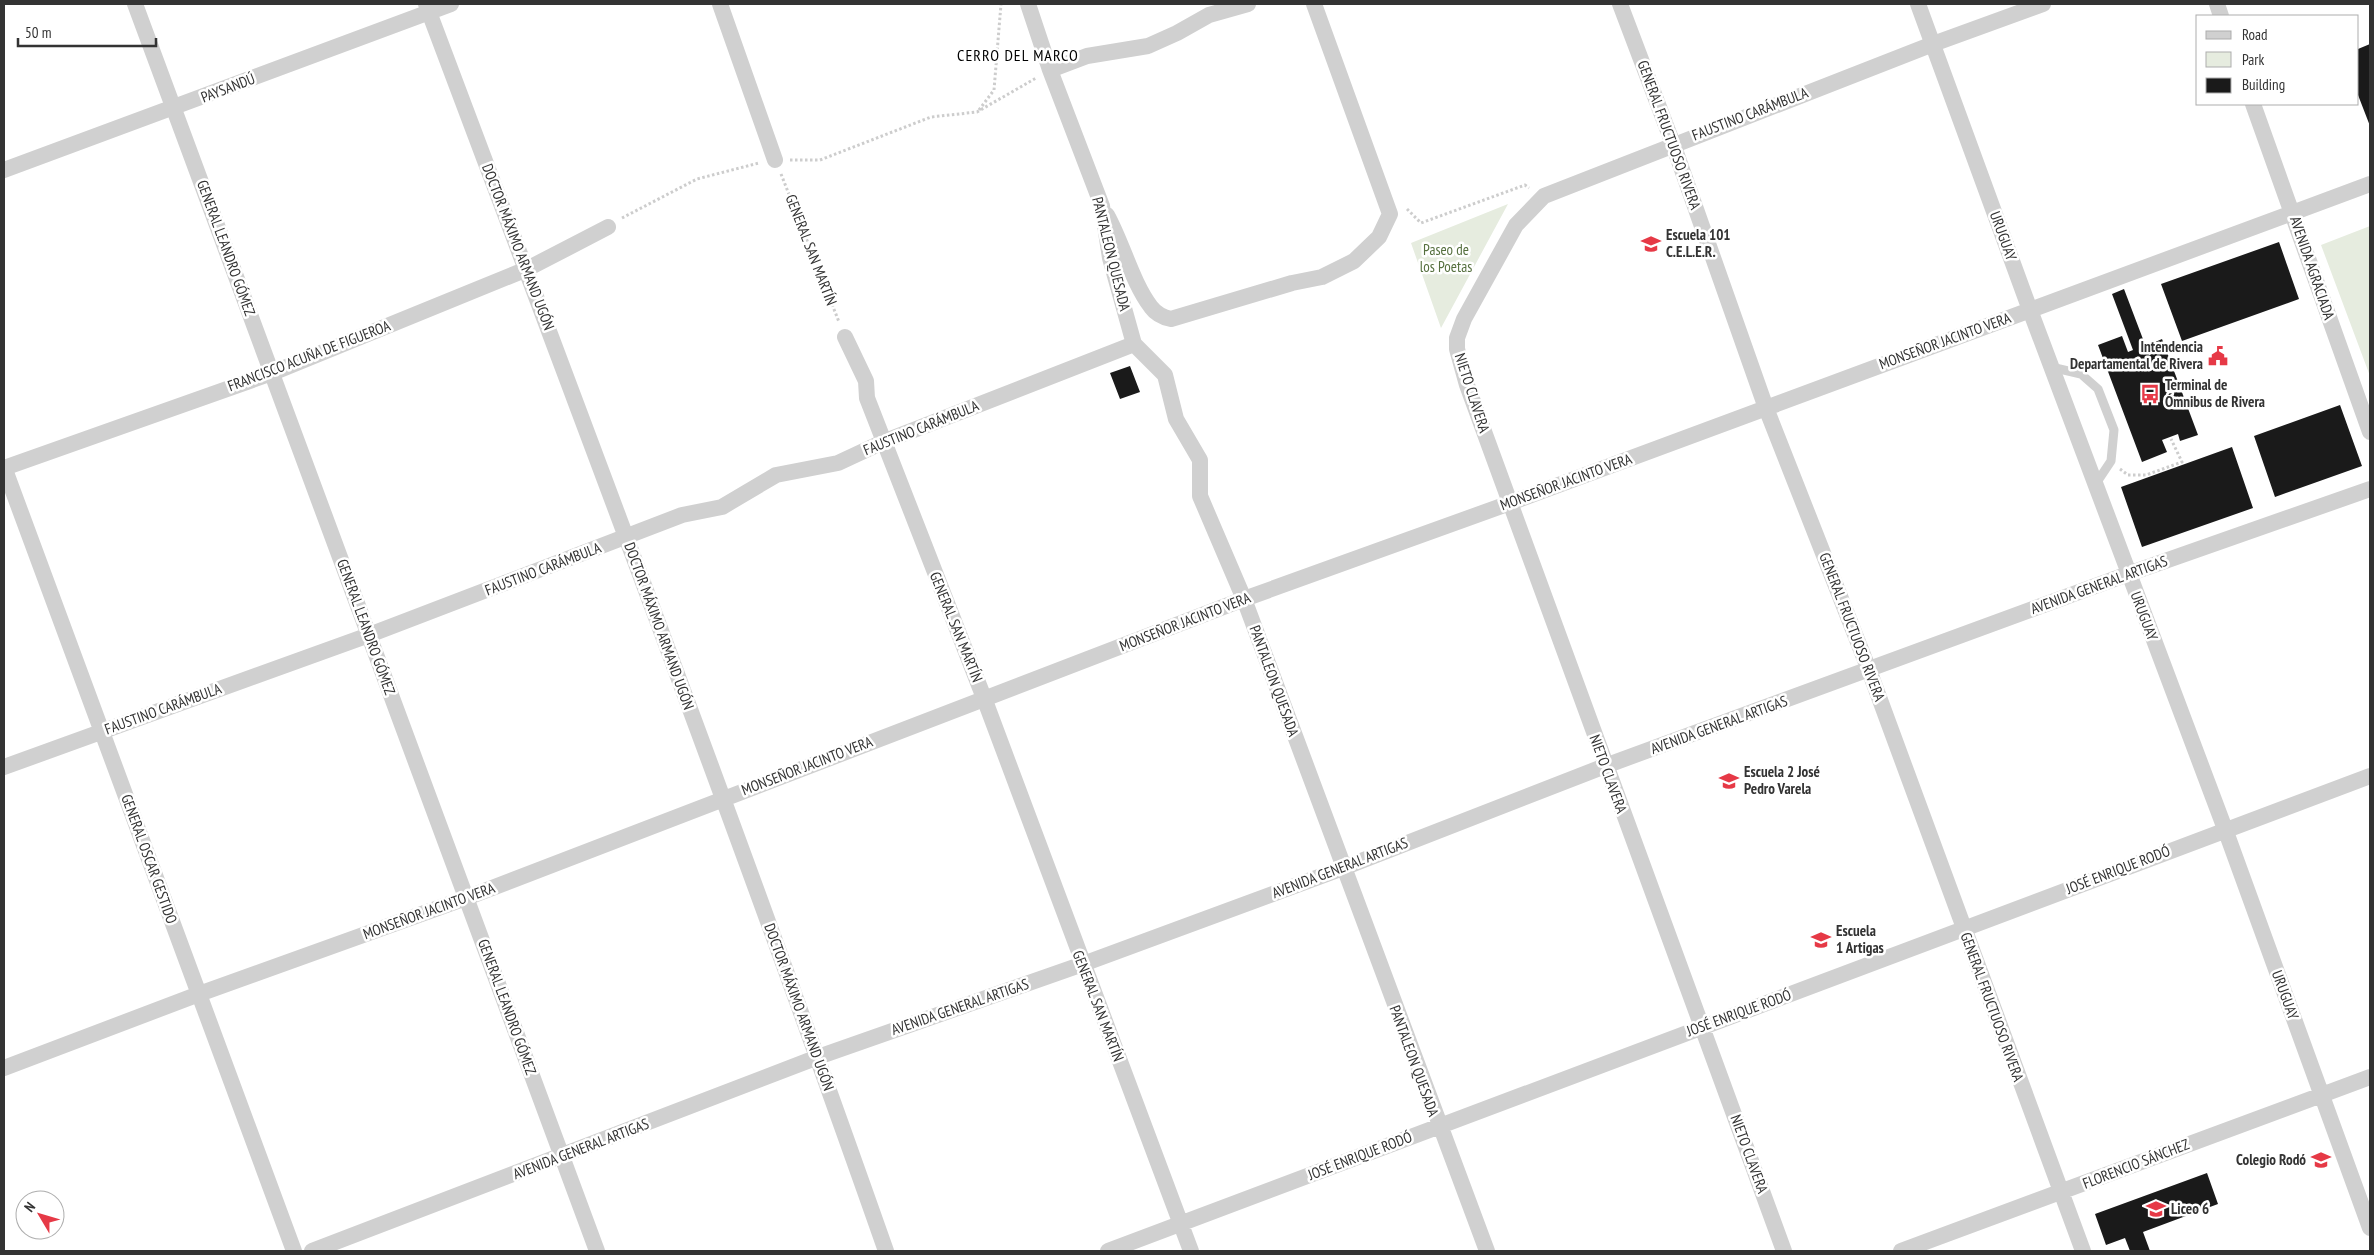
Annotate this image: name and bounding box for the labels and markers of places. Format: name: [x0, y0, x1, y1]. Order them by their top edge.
place label: Escuela 101 C.E.L.E.R.: [1666, 225, 1731, 261]
school or university icon: Escuela 101 C.E.L.E.R.: [1640, 233, 1662, 255]
place label: Intendencia Departamental de Rivera: [2070, 337, 2203, 373]
public building icon: Intendencia Departamental de Rivera: [2207, 345, 2229, 367]
place label: Terminal de Ómnibus de Rivera: [2165, 375, 2265, 411]
bus stop icon: Terminal de Ómnibus de Rivera: [2139, 383, 2161, 405]
place label: Escuela 2 José Pedro Varela: [1744, 762, 1820, 798]
school or university icon: Escuela 2 José Pedro Varela: [1718, 770, 1740, 792]
place label: Escuela 1 Artigas: [1836, 921, 1884, 957]
school or university icon: Escuela 1 Artigas: [1810, 929, 1832, 951]
school or university icon: Colegio Rodó: [2310, 1149, 2332, 1171]
place label: Colegio Rodó: [2236, 1150, 2306, 1169]
school or university icon: Liceo 6: [2145, 1198, 2167, 1220]
place label: Liceo 6: [2171, 1199, 2209, 1218]

